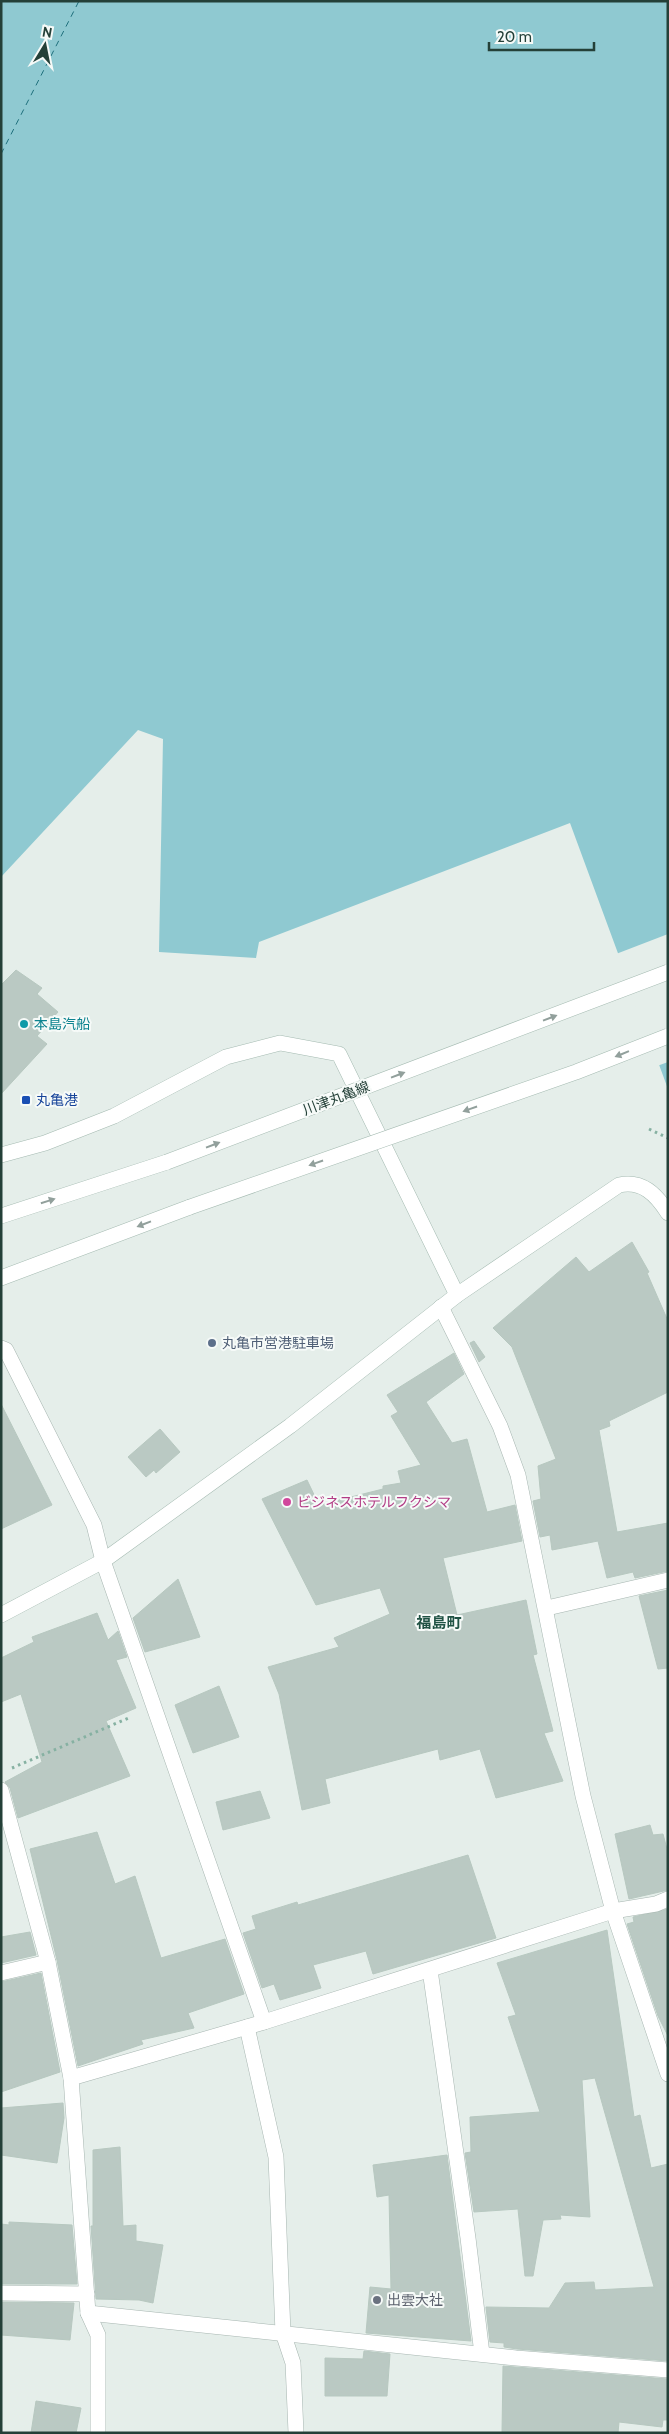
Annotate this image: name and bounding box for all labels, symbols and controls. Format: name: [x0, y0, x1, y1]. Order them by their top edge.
north arrow: [20, 20, 70, 70]
scale bar: [489, 20, 594, 52]
text: N: [41, 22, 54, 42]
text: 20 m: [497, 28, 532, 46]
one-way arrow: [543, 1014, 558, 1022]
place label: 本島汽船: [34, 1015, 90, 1033]
marker: 本島汽船: [18, 1018, 30, 1030]
one-way arrow: [615, 1050, 630, 1058]
one-way arrow: [391, 1071, 406, 1079]
street label: 川津丸亀線: [300, 1077, 372, 1119]
place label: 丸亀港: [36, 1091, 78, 1109]
marker: 丸亀港: [20, 1094, 32, 1106]
one-way arrow: [462, 1105, 477, 1113]
one-way arrow: [206, 1141, 221, 1149]
one-way arrow: [309, 1160, 324, 1167]
one-way arrow: [40, 1196, 55, 1204]
one-way arrow: [136, 1220, 151, 1228]
place label: 丸亀市営港駐車場: [222, 1334, 334, 1352]
marker: 丸亀市営港駐車場: [206, 1337, 218, 1349]
place label: ビジネスホテルフクシマ: [297, 1493, 451, 1511]
marker: ビジネスホテルフクシマ: [281, 1496, 293, 1508]
district label: 福島町: [415, 1614, 462, 1632]
place label: 出雲大社: [387, 2291, 443, 2309]
marker: 出雲大社: [371, 2294, 383, 2306]

